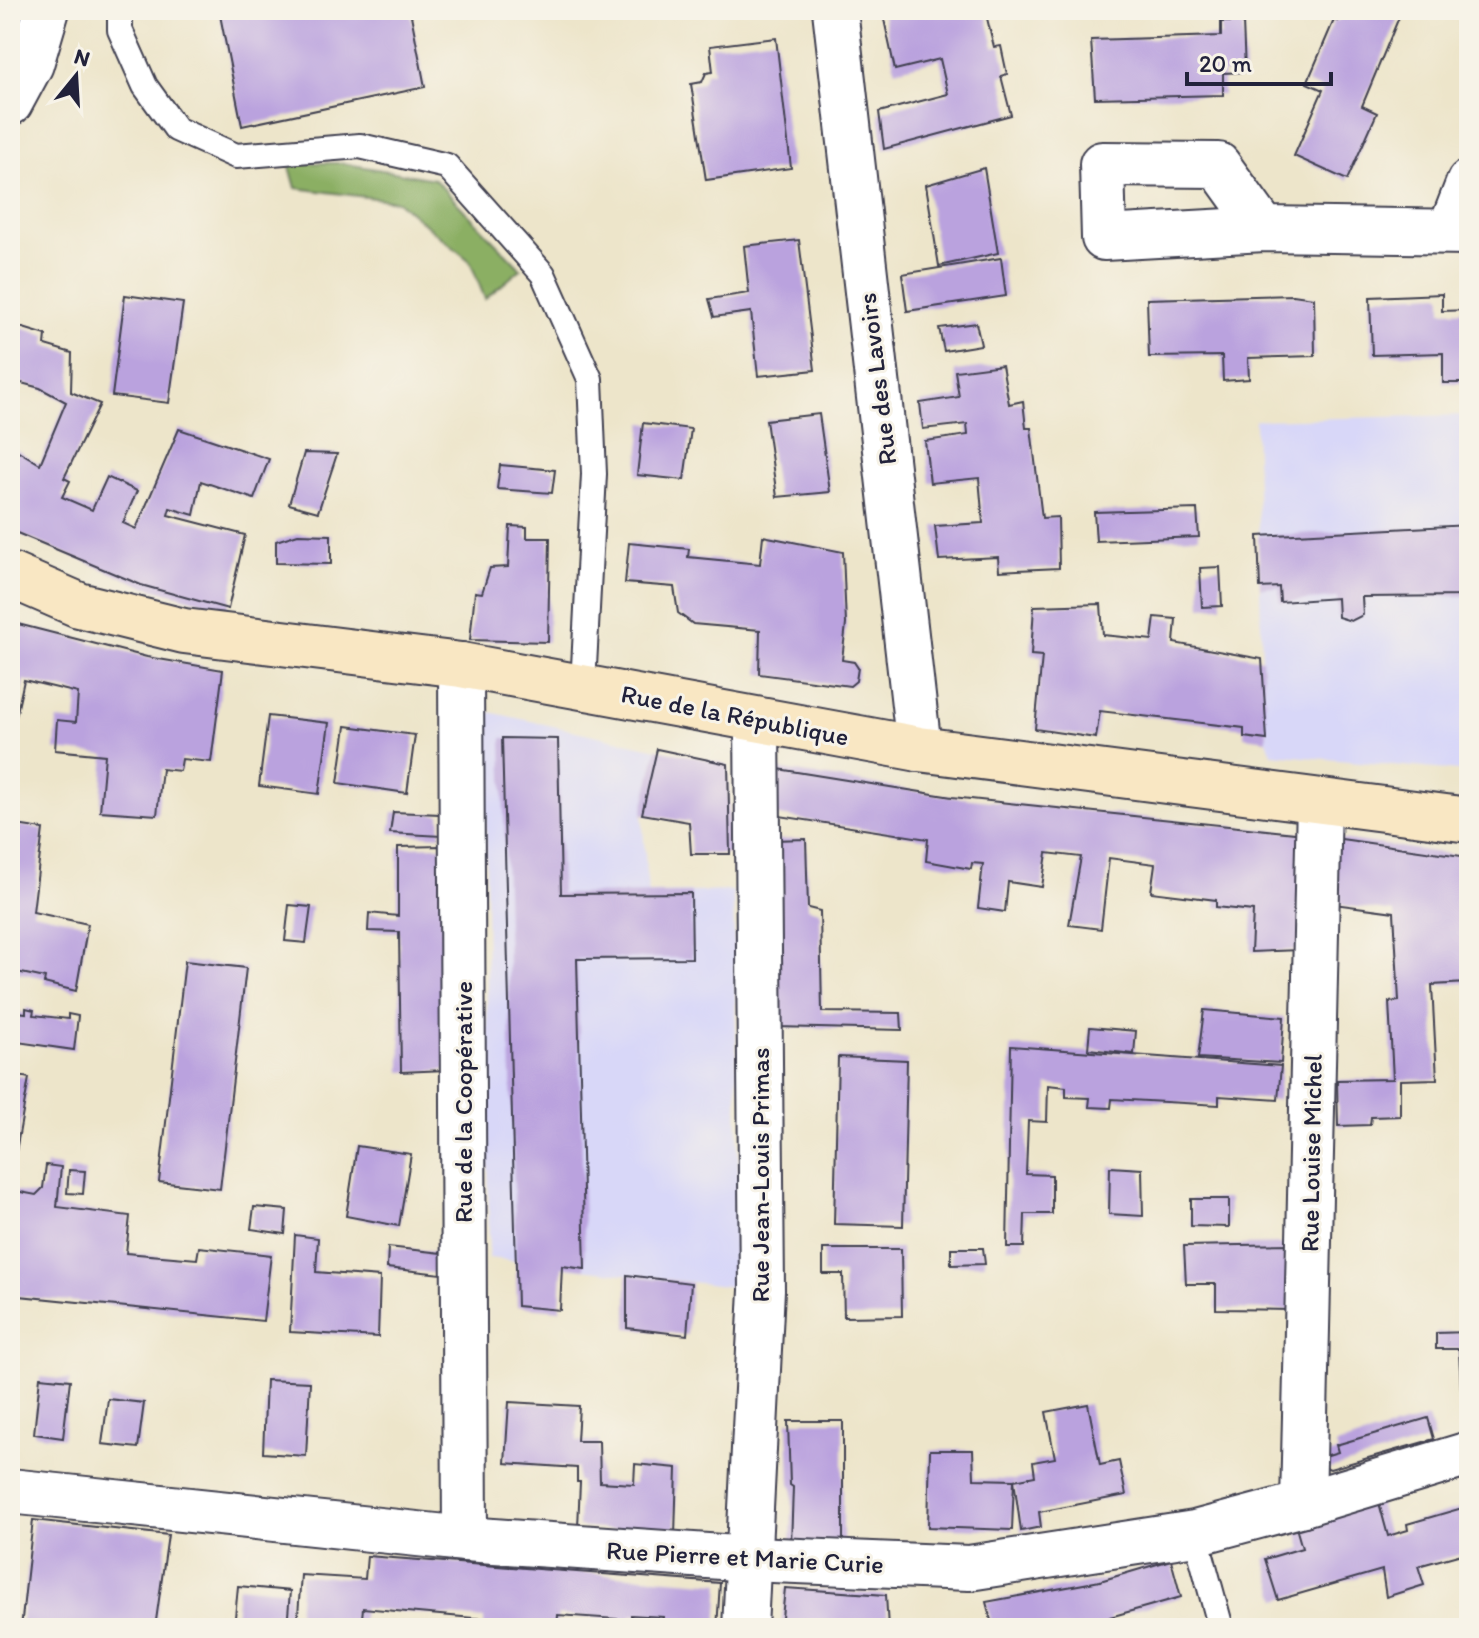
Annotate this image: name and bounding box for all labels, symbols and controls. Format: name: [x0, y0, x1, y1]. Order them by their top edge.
north arrow: [36, 36, 116, 116]
scale bar: [1187, 36, 1331, 86]
text: N: [71, 42, 93, 73]
text: 20 m: [1199, 49, 1252, 78]
street label: Rue des Lavoirs: [851, 291, 903, 467]
street label: Rue de la République: [618, 677, 852, 753]
street label: Rue de la Coopérative: [447, 981, 479, 1223]
street label: Rue Jean-Louis Primas: [744, 1047, 776, 1303]
street label: Rue Louise Michel: [1293, 1054, 1329, 1252]
street label: Rue Pierre et Marie Curie: [605, 1534, 885, 1580]

